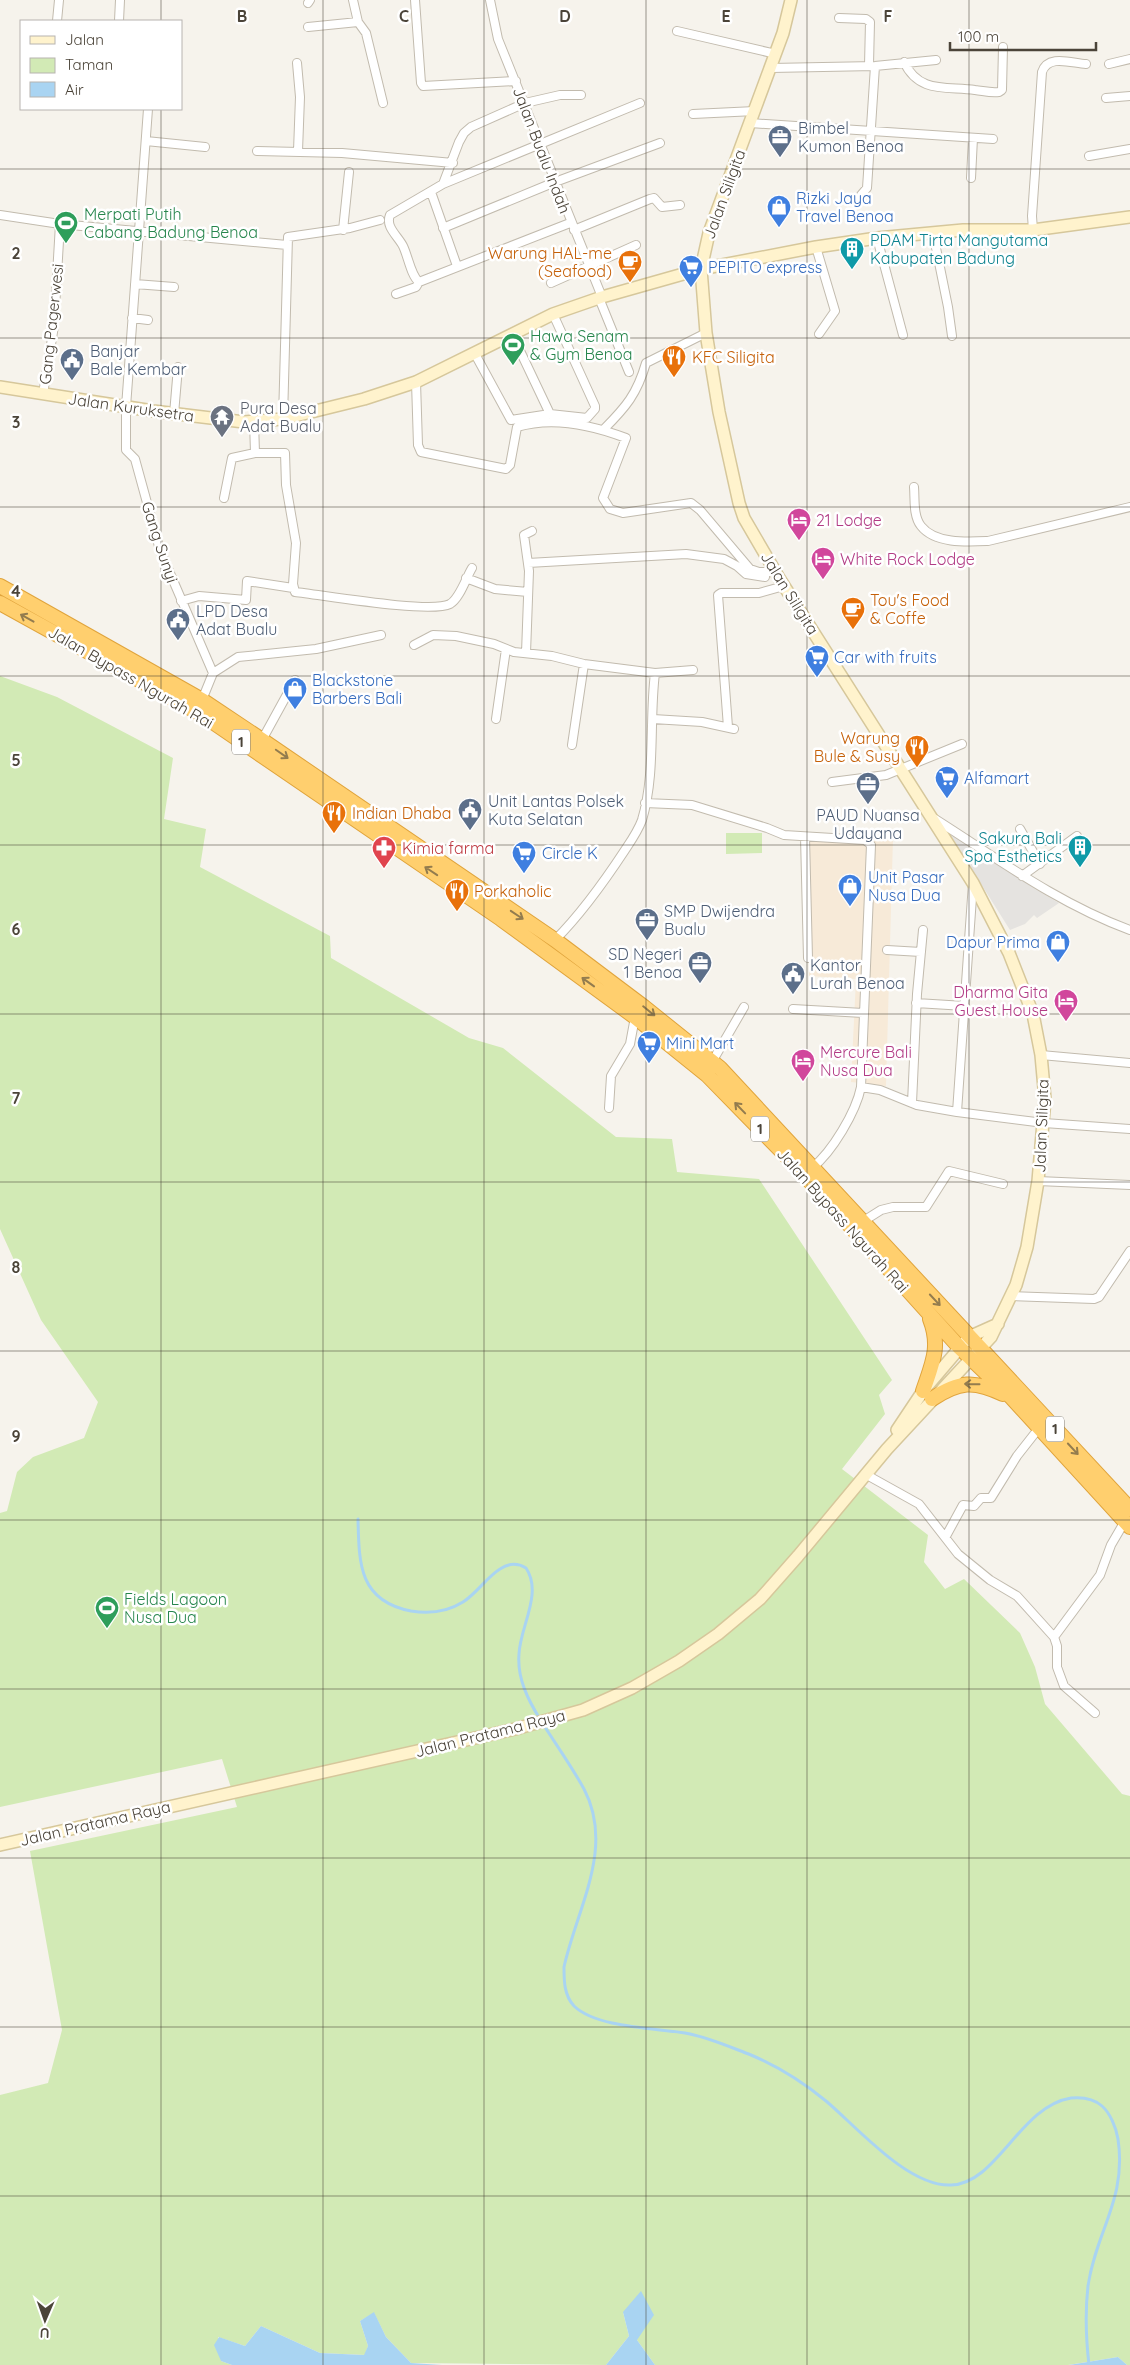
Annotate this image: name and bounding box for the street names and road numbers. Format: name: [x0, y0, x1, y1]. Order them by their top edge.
street label: Jalan Bualu Indah: [509, 84, 575, 216]
street label: Jalan Siligita: [699, 146, 749, 242]
street label: Gang Pagerwesi: [35, 263, 67, 385]
street label: Jalan Kuruksetra: [67, 388, 195, 426]
street label: Gang Sunyi: [137, 499, 183, 585]
street label: Jalan Siligita: [757, 548, 823, 638]
street label: Jalan Bypass Ngurah Rai: [45, 621, 217, 733]
road number: 1: [232, 730, 250, 754]
street label: Jalan Siligita: [1029, 1079, 1053, 1173]
road number: 1: [751, 1116, 769, 1142]
street label: Jalan Bypass Ngurah Rai: [773, 1144, 913, 1296]
road number: 1: [1046, 1416, 1064, 1442]
street label: Jalan Pratama Raya: [413, 1705, 567, 1761]
street label: Jalan Pratama Raya: [18, 1796, 172, 1850]

